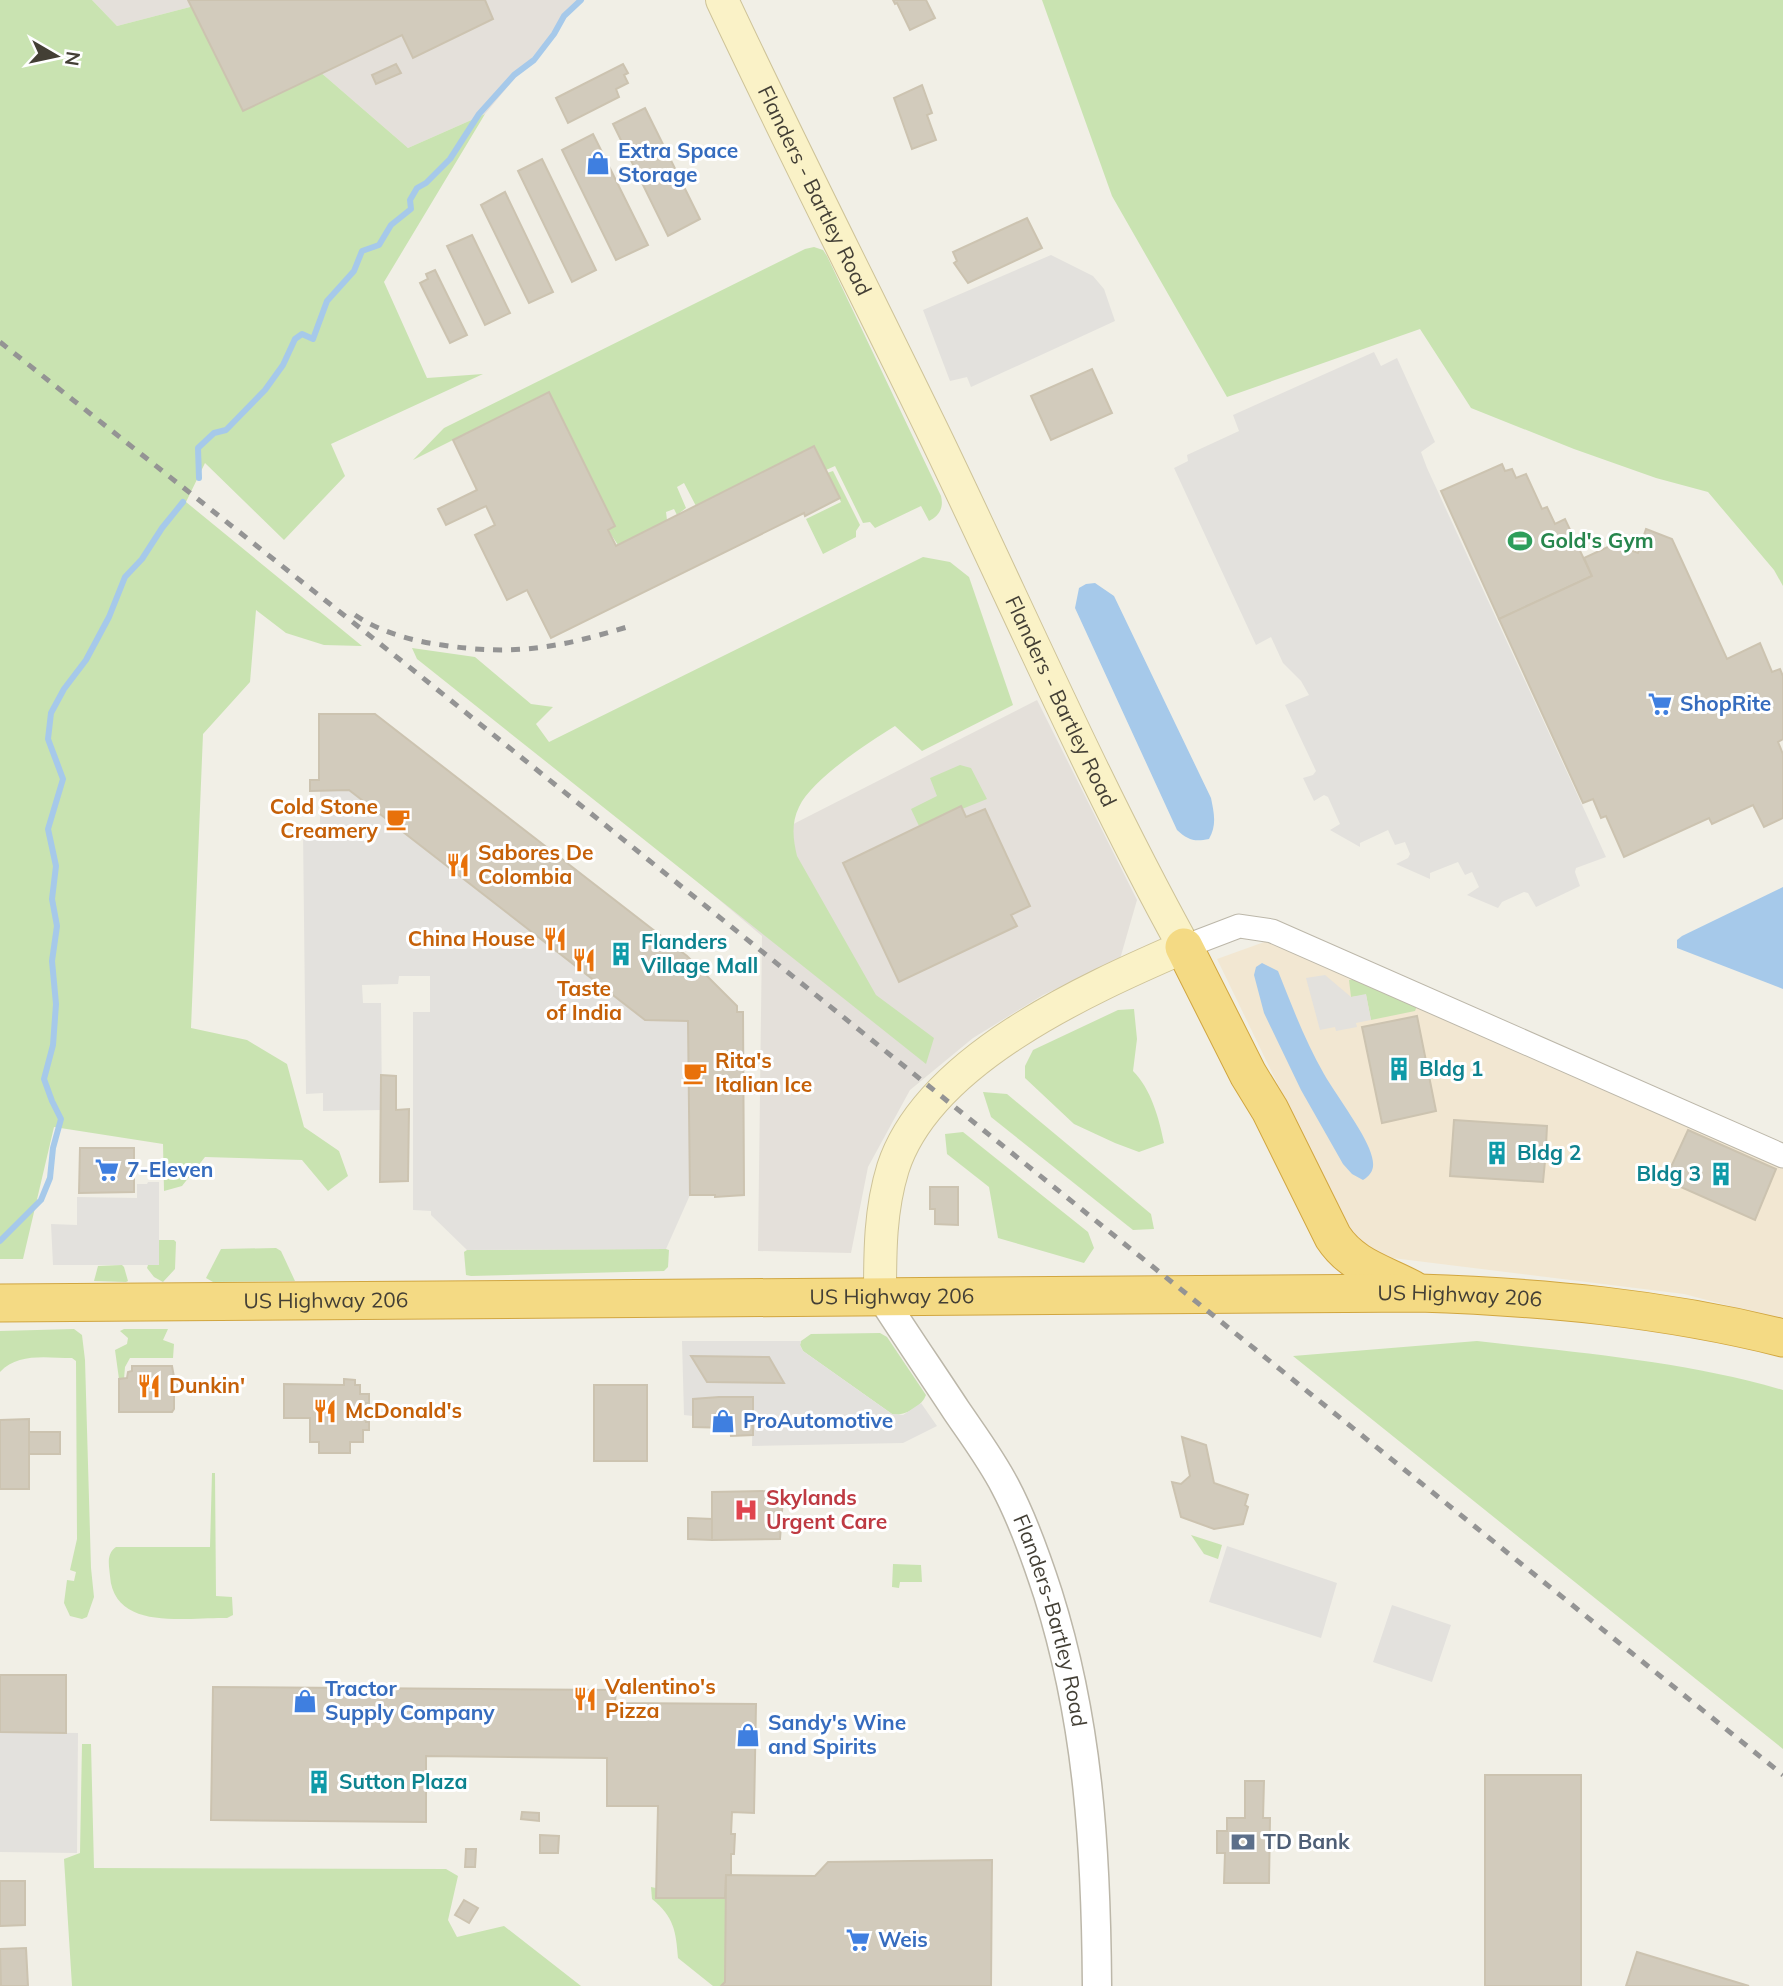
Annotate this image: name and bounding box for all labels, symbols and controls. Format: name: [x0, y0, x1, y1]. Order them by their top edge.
north arrow: [21, 21, 91, 91]
text: N: [60, 50, 86, 68]
street label: Flanders - Bartley Road: [753, 81, 878, 300]
place label: Extra Space Storage: [618, 137, 738, 187]
shop icon: Extra Space Storage: [584, 149, 612, 177]
sports icon: Gold's Gym: [1506, 527, 1534, 555]
place label: Gold's Gym: [1540, 527, 1654, 553]
street label: Flanders - Bartley Road: [1000, 591, 1123, 811]
supermarket icon: ShopRite: [1646, 690, 1674, 718]
place label: ShopRite: [1680, 690, 1771, 716]
place label: Cold Stone Creamery: [270, 793, 379, 843]
cafe icon: Cold Stone Creamery: [384, 805, 412, 833]
place label: Sabores De Colombia: [478, 839, 593, 889]
restaurant icon: Sabores De Colombia: [444, 851, 472, 879]
place label: China House: [408, 925, 535, 951]
restaurant icon: China House: [541, 925, 569, 953]
place label: Flanders Village Mall: [640, 928, 758, 978]
building icon: Flanders Village Mall: [607, 940, 635, 968]
restaurant icon: Taste of India: [570, 946, 598, 974]
place label: Taste of India: [546, 975, 622, 1025]
place label: Rita's Italian Ice: [715, 1047, 812, 1097]
building icon: Bldg 1: [1385, 1055, 1413, 1083]
place label: Bldg 1: [1419, 1055, 1483, 1081]
cafe icon: Rita's Italian Ice: [681, 1059, 709, 1087]
building icon: Bldg 2: [1483, 1139, 1511, 1167]
place label: Bldg 2: [1517, 1139, 1581, 1165]
supermarket icon: 7-Eleven: [93, 1156, 121, 1184]
place label: 7-Eleven: [127, 1156, 214, 1182]
place label: Bldg 3: [1637, 1160, 1701, 1186]
building icon: Bldg 3: [1707, 1160, 1735, 1188]
street label: US Highway 206: [1377, 1279, 1543, 1312]
street label: US Highway 206: [809, 1282, 975, 1309]
street label: US Highway 206: [243, 1286, 409, 1313]
restaurant icon: Dunkin': [135, 1372, 163, 1400]
place label: Dunkin': [169, 1372, 245, 1398]
restaurant icon: McDonald's: [311, 1397, 339, 1425]
place label: McDonald's: [345, 1397, 462, 1423]
shop icon: ProAutomotive: [709, 1407, 737, 1435]
place label: ProAutomotive: [743, 1407, 893, 1433]
place label: Skylands Urgent Care: [766, 1484, 887, 1534]
hospital icon: Skylands Urgent Care: [732, 1496, 760, 1524]
street label: Flanders-Bartley Road: [1008, 1510, 1093, 1728]
place label: Valentino's Pizza: [604, 1673, 716, 1723]
place label: Tractor Supply Company: [325, 1675, 495, 1725]
restaurant icon: Valentino's Pizza: [571, 1685, 599, 1713]
shop icon: Tractor Supply Company: [291, 1687, 319, 1715]
place label: Sandy's Wine and Spirits: [768, 1709, 906, 1759]
shop icon: Sandy's Wine and Spirits: [734, 1721, 762, 1749]
building icon: Sutton Plaza: [305, 1768, 333, 1796]
place label: Sutton Plaza: [339, 1768, 468, 1794]
bank icon: TD Bank: [1229, 1828, 1257, 1856]
place label: TD Bank: [1263, 1828, 1350, 1854]
supermarket icon: Weis: [844, 1926, 872, 1954]
place label: Weis: [878, 1926, 928, 1952]

